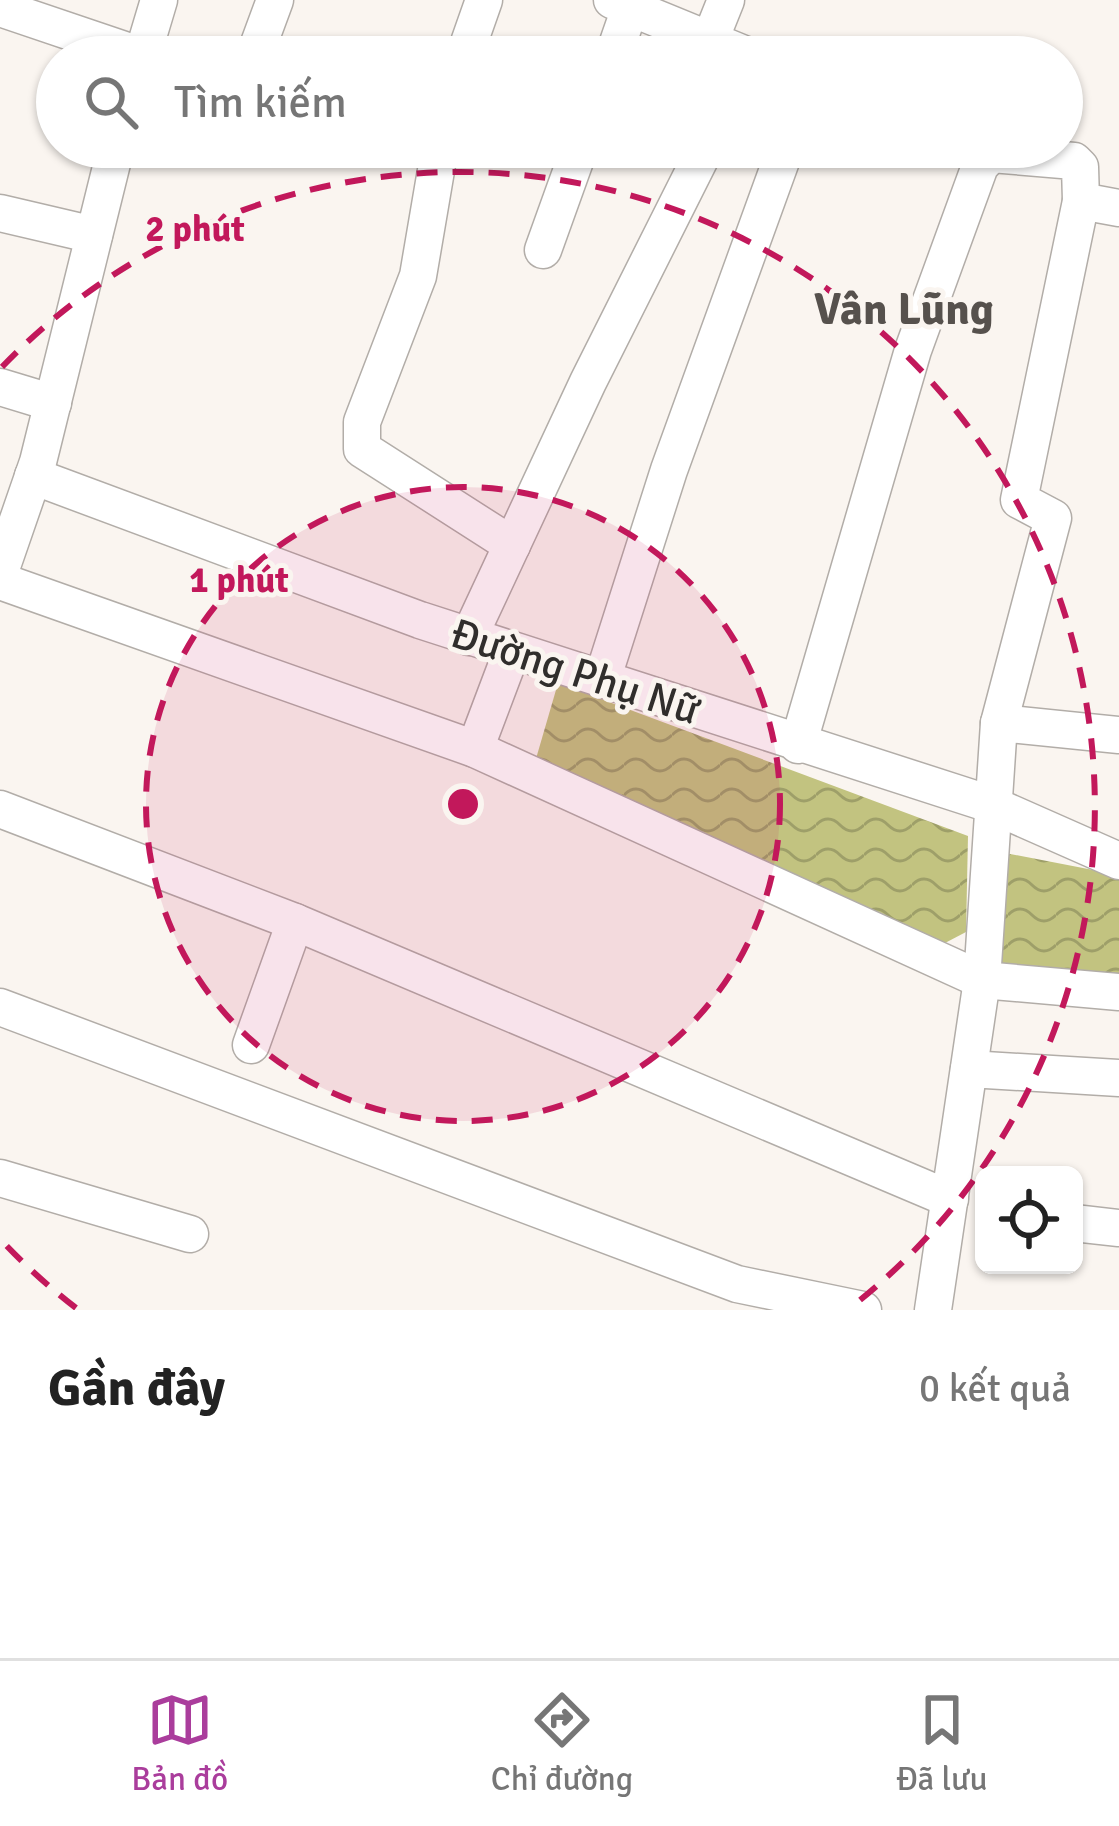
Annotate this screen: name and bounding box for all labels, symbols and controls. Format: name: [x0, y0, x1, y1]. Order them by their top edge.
search box: [36, 36, 1083, 168]
icon: search: [78, 69, 144, 135]
text: Tìm kiếm: [174, 75, 347, 130]
text: 2 phút: [145, 207, 245, 252]
district label: Vân Lũng: [814, 282, 994, 337]
text: 1 phút: [189, 558, 289, 603]
street label: Đường Phụ Nữ: [444, 608, 707, 737]
centre of rings: [442, 783, 484, 825]
map controls: [975, 1166, 1083, 1274]
button: locate: [975, 1166, 1083, 1274]
text: Gần đây: [48, 1357, 225, 1420]
text: 0 kết quả: [919, 1364, 1071, 1412]
tab: Bản đồ: [131, 1687, 228, 1800]
tab: Chỉ đường: [491, 1687, 633, 1800]
tab: Đã lưu: [896, 1687, 988, 1800]

